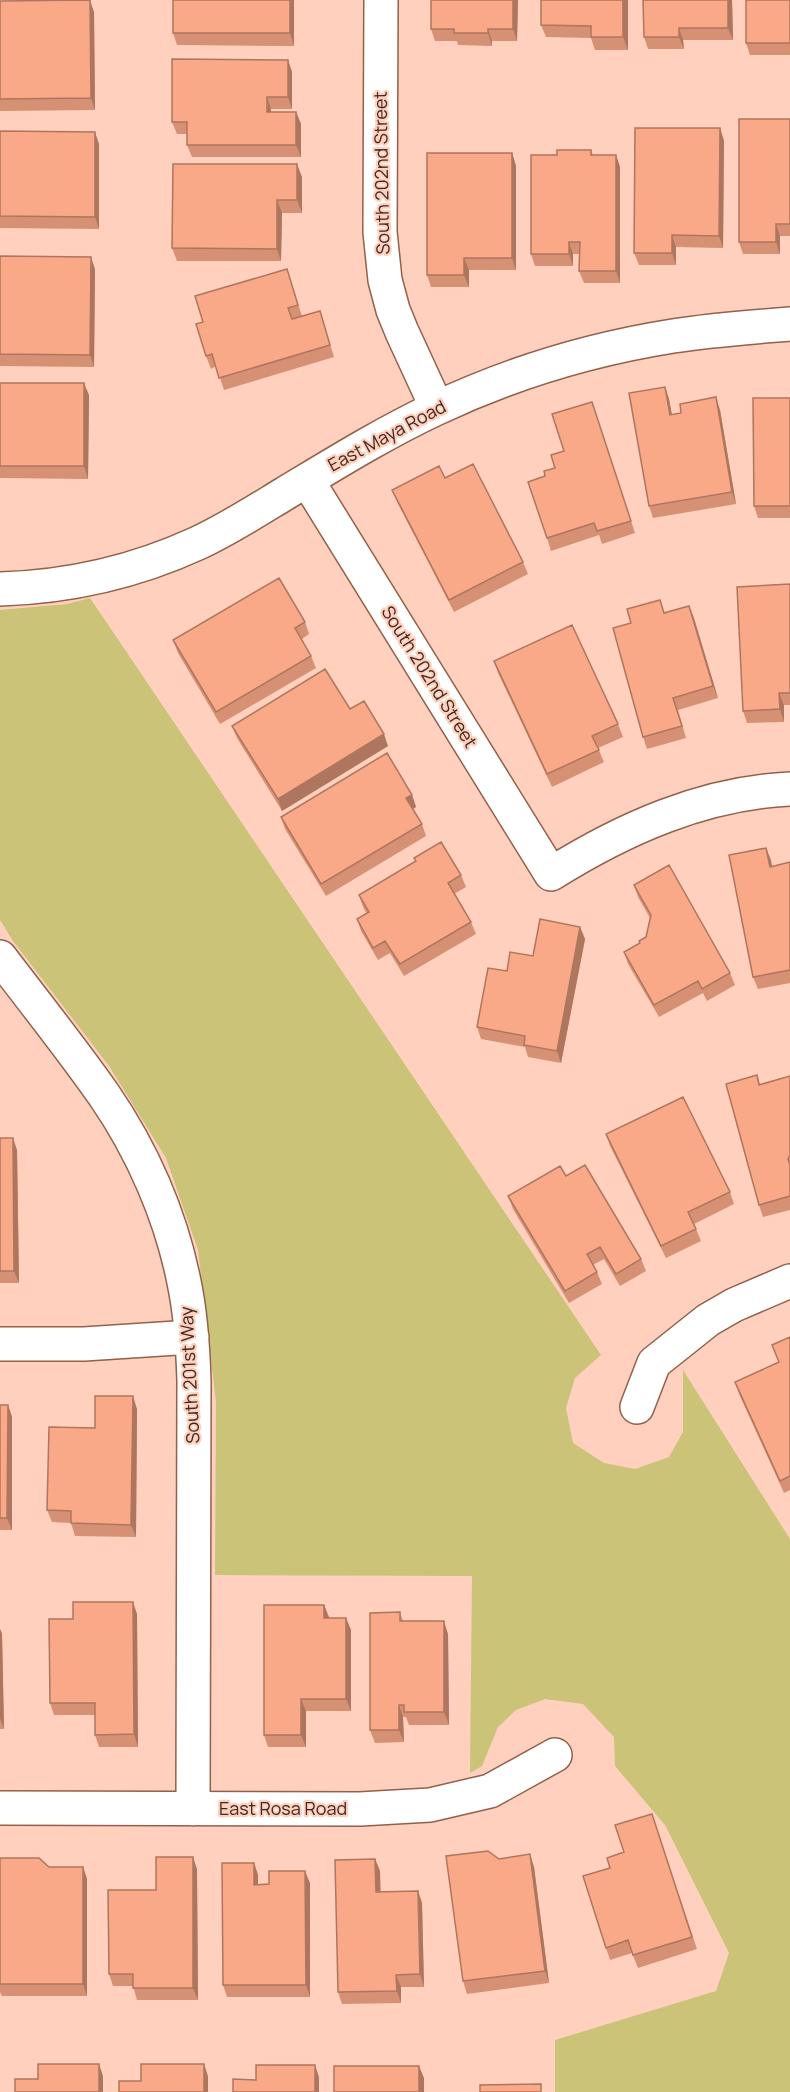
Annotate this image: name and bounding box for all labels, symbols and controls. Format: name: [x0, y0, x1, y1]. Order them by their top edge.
street label: South 202nd Street: [368, 91, 394, 255]
street label: East Maya Road: [323, 394, 450, 476]
street label: South 202nd Street: [376, 601, 483, 752]
street label: South 201st Way: [173, 1305, 205, 1444]
street label: East Rosa Road: [219, 1796, 347, 1820]

